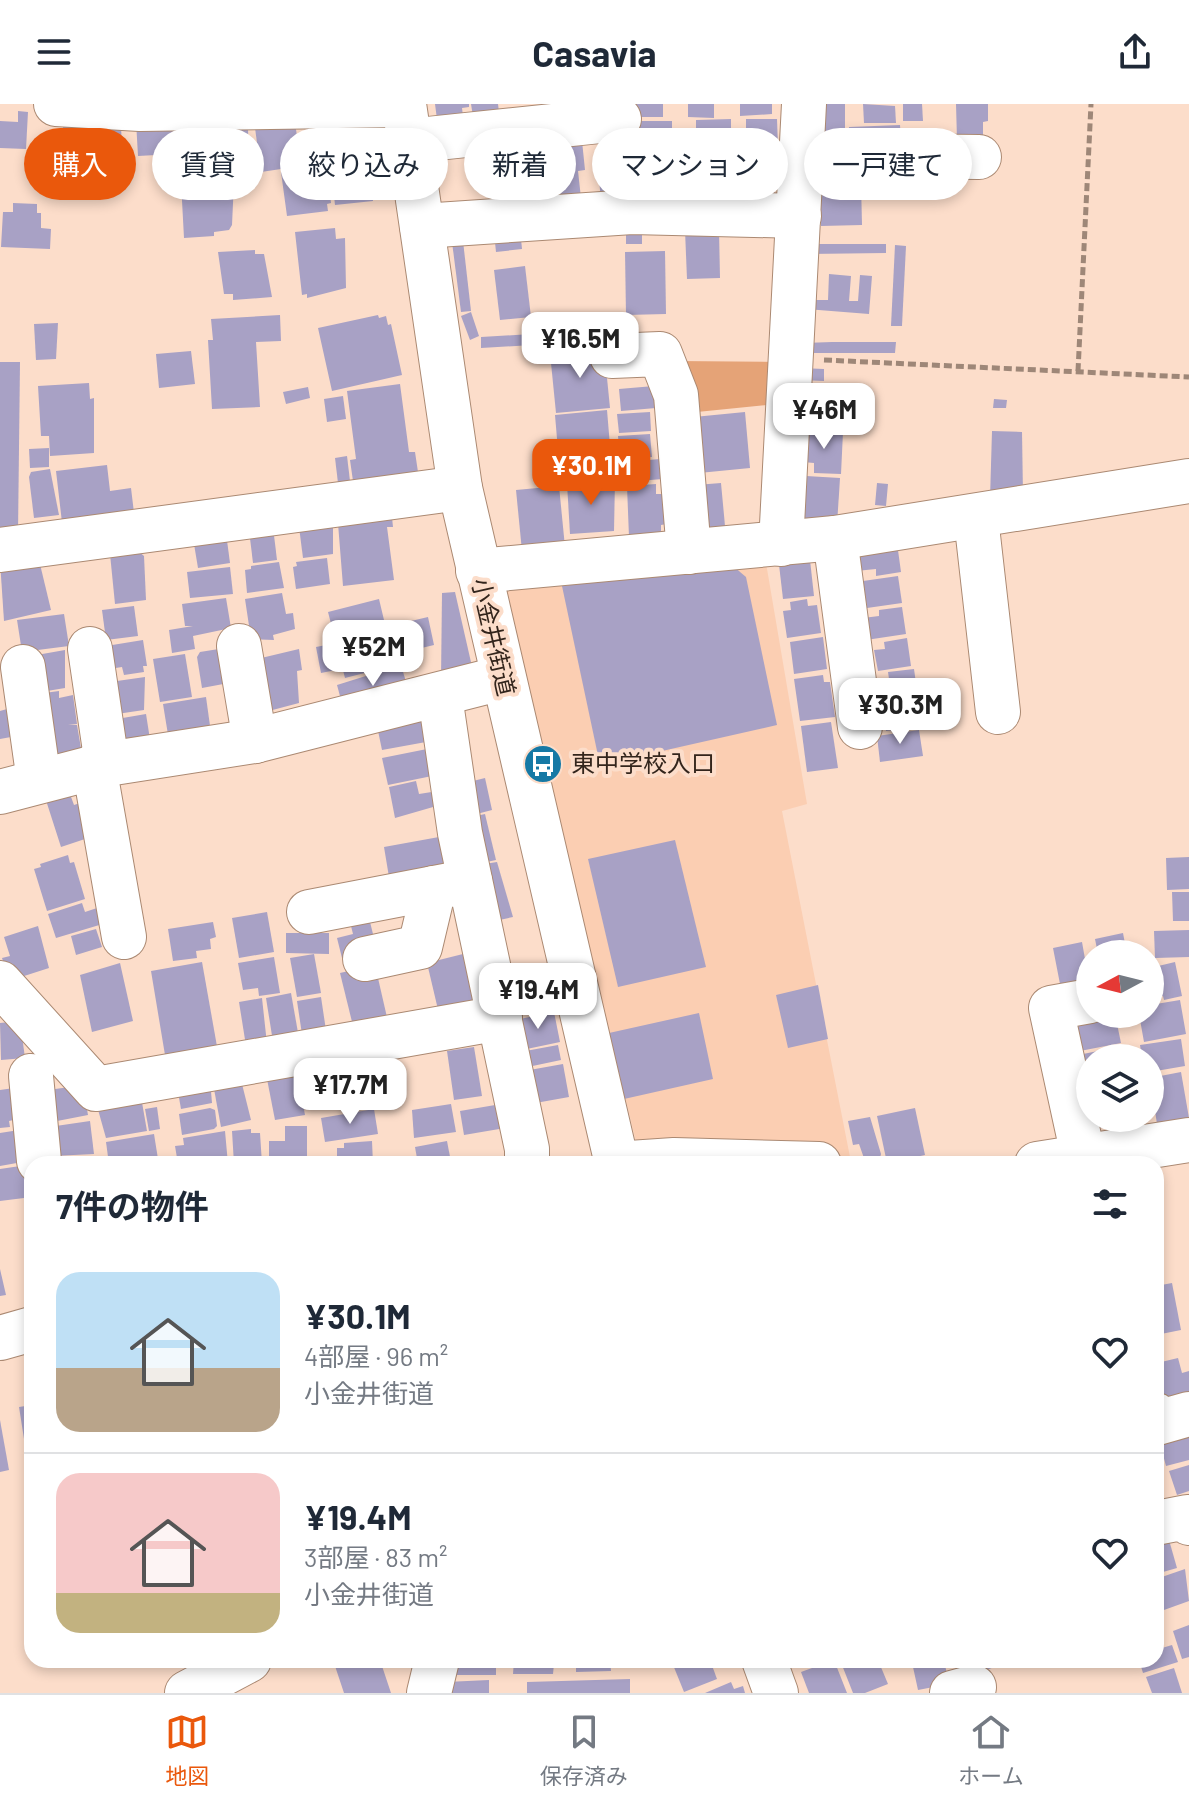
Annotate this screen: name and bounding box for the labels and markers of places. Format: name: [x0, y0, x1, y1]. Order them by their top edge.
pin: ¥16.5M: [515, 312, 645, 380]
pin: ¥46M: [777, 383, 871, 451]
pin: ¥30.1M: [526, 439, 656, 507]
pin: ¥52M: [326, 620, 420, 688]
pin: ¥30.3M: [835, 678, 965, 746]
bus stop icon: 東中学校入口: [522, 743, 564, 785]
place label: 東中学校入口: [571, 748, 715, 777]
pin: ¥19.4M: [473, 963, 603, 1031]
pin: ¥17.7M: [285, 1058, 415, 1126]

